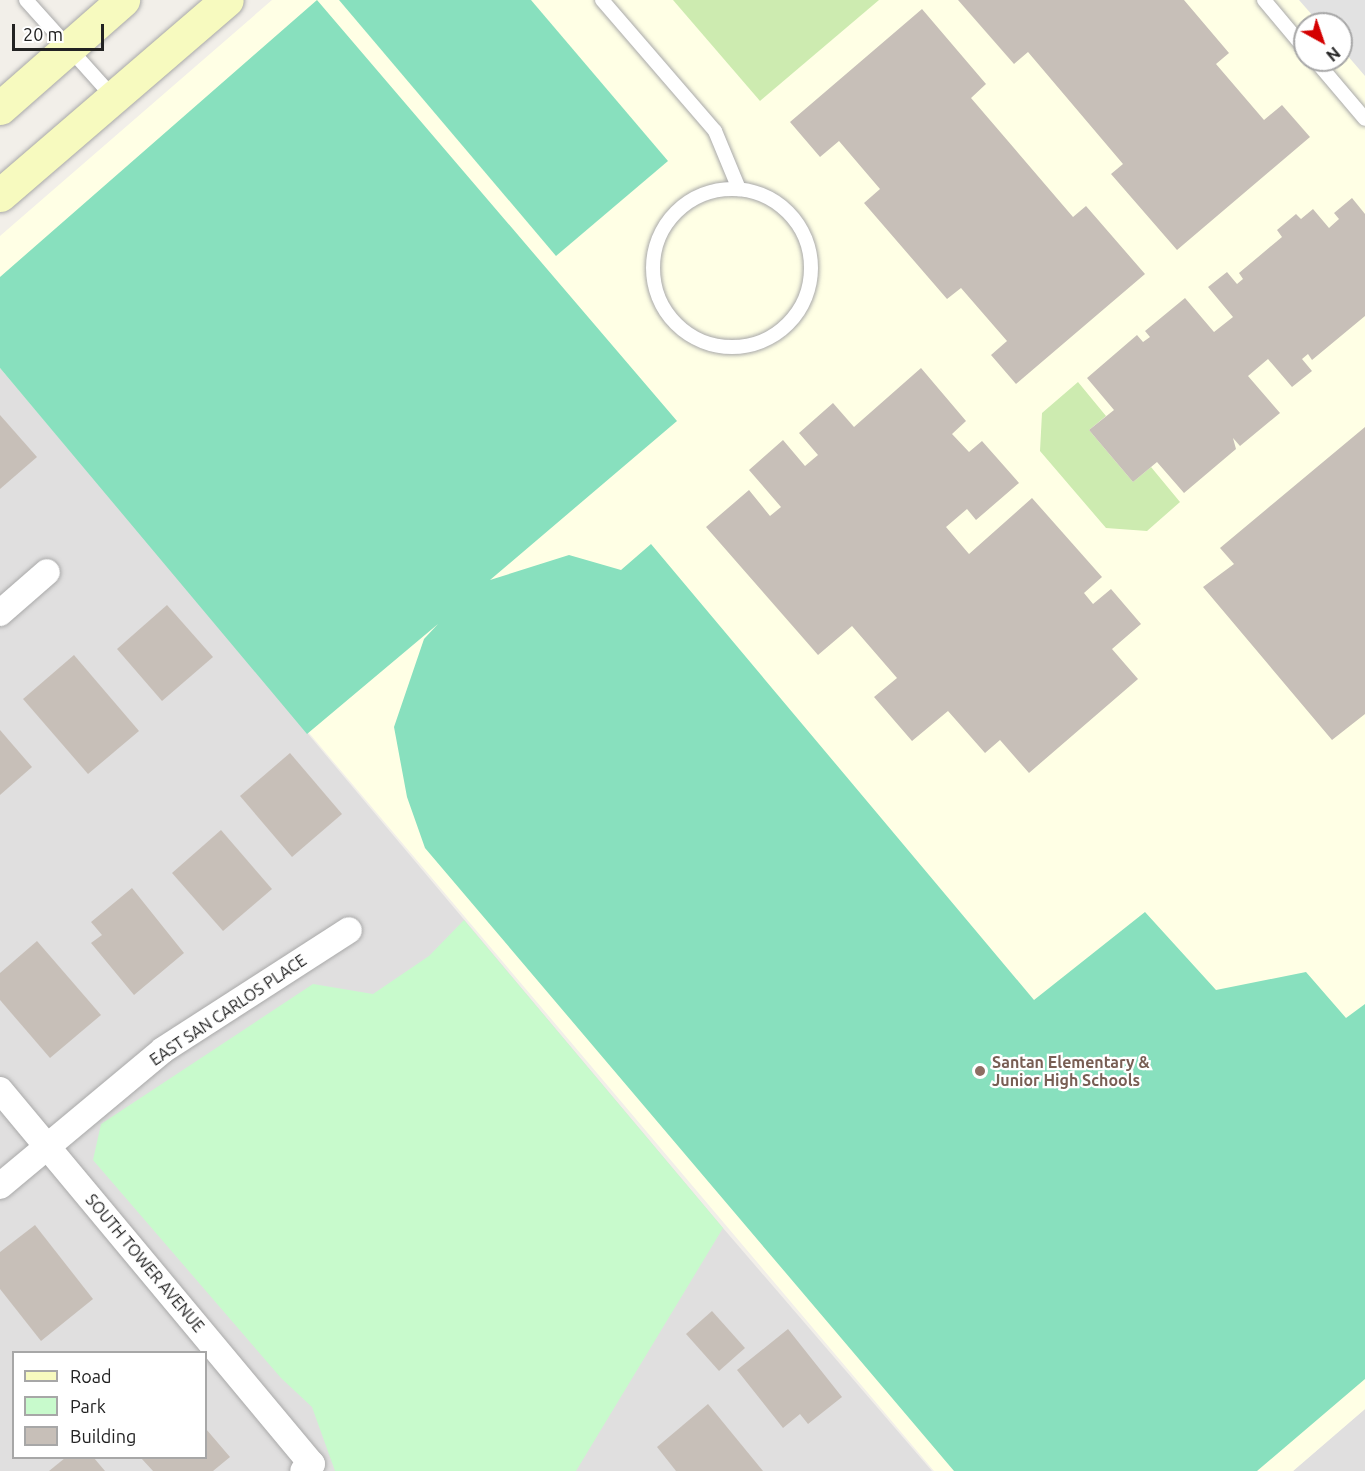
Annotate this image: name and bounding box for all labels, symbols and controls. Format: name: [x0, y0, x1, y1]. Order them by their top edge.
scale bar: [15, 12, 106, 50]
north arrow: [1293, 12, 1353, 72]
text: 20 m: [23, 24, 63, 44]
text: N: [1323, 44, 1344, 65]
street label: EAST SAN CARLOS PLACE: [146, 950, 310, 1070]
place label: Santan Elementary & Junior High Schools: [992, 1052, 1149, 1090]
marker: Santan Elementary & Junior High Schools: [973, 1064, 987, 1078]
street label: SOUTH TOWER AVENUE: [82, 1190, 208, 1336]
legend: [12, 1351, 207, 1459]
text: Road: [70, 1366, 112, 1386]
text: Park: [70, 1396, 106, 1416]
text: Building: [70, 1426, 136, 1446]

